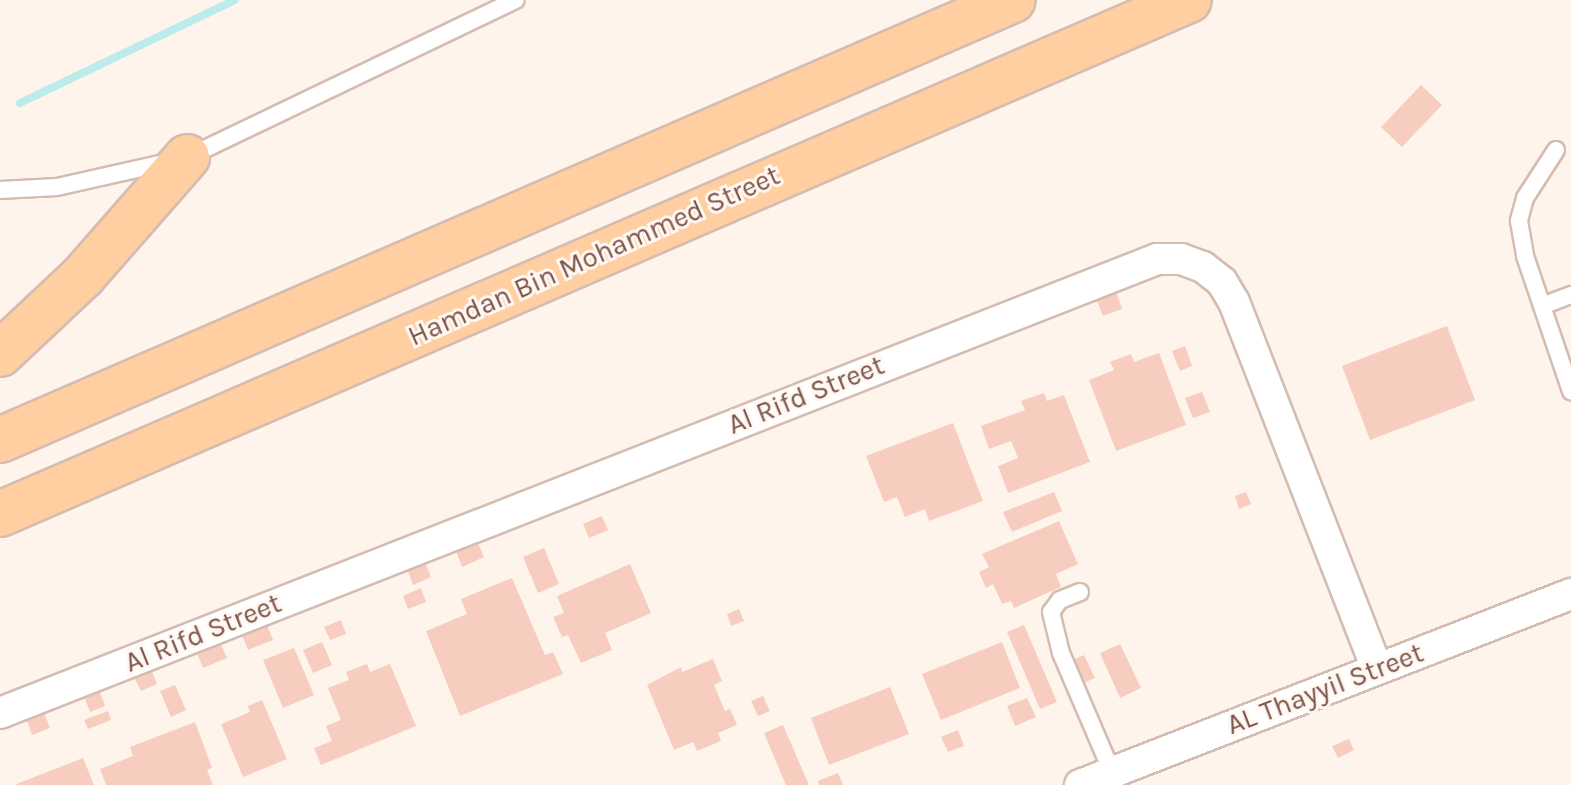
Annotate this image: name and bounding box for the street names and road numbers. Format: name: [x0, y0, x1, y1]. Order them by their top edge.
street label: Hamdan Bin Mohammed Street: [403, 159, 785, 353]
street label: Al Rifd Street: [723, 348, 889, 442]
street label: Al Rifd Street: [120, 586, 286, 680]
street label: AL Thayyil Street: [1222, 636, 1428, 742]

